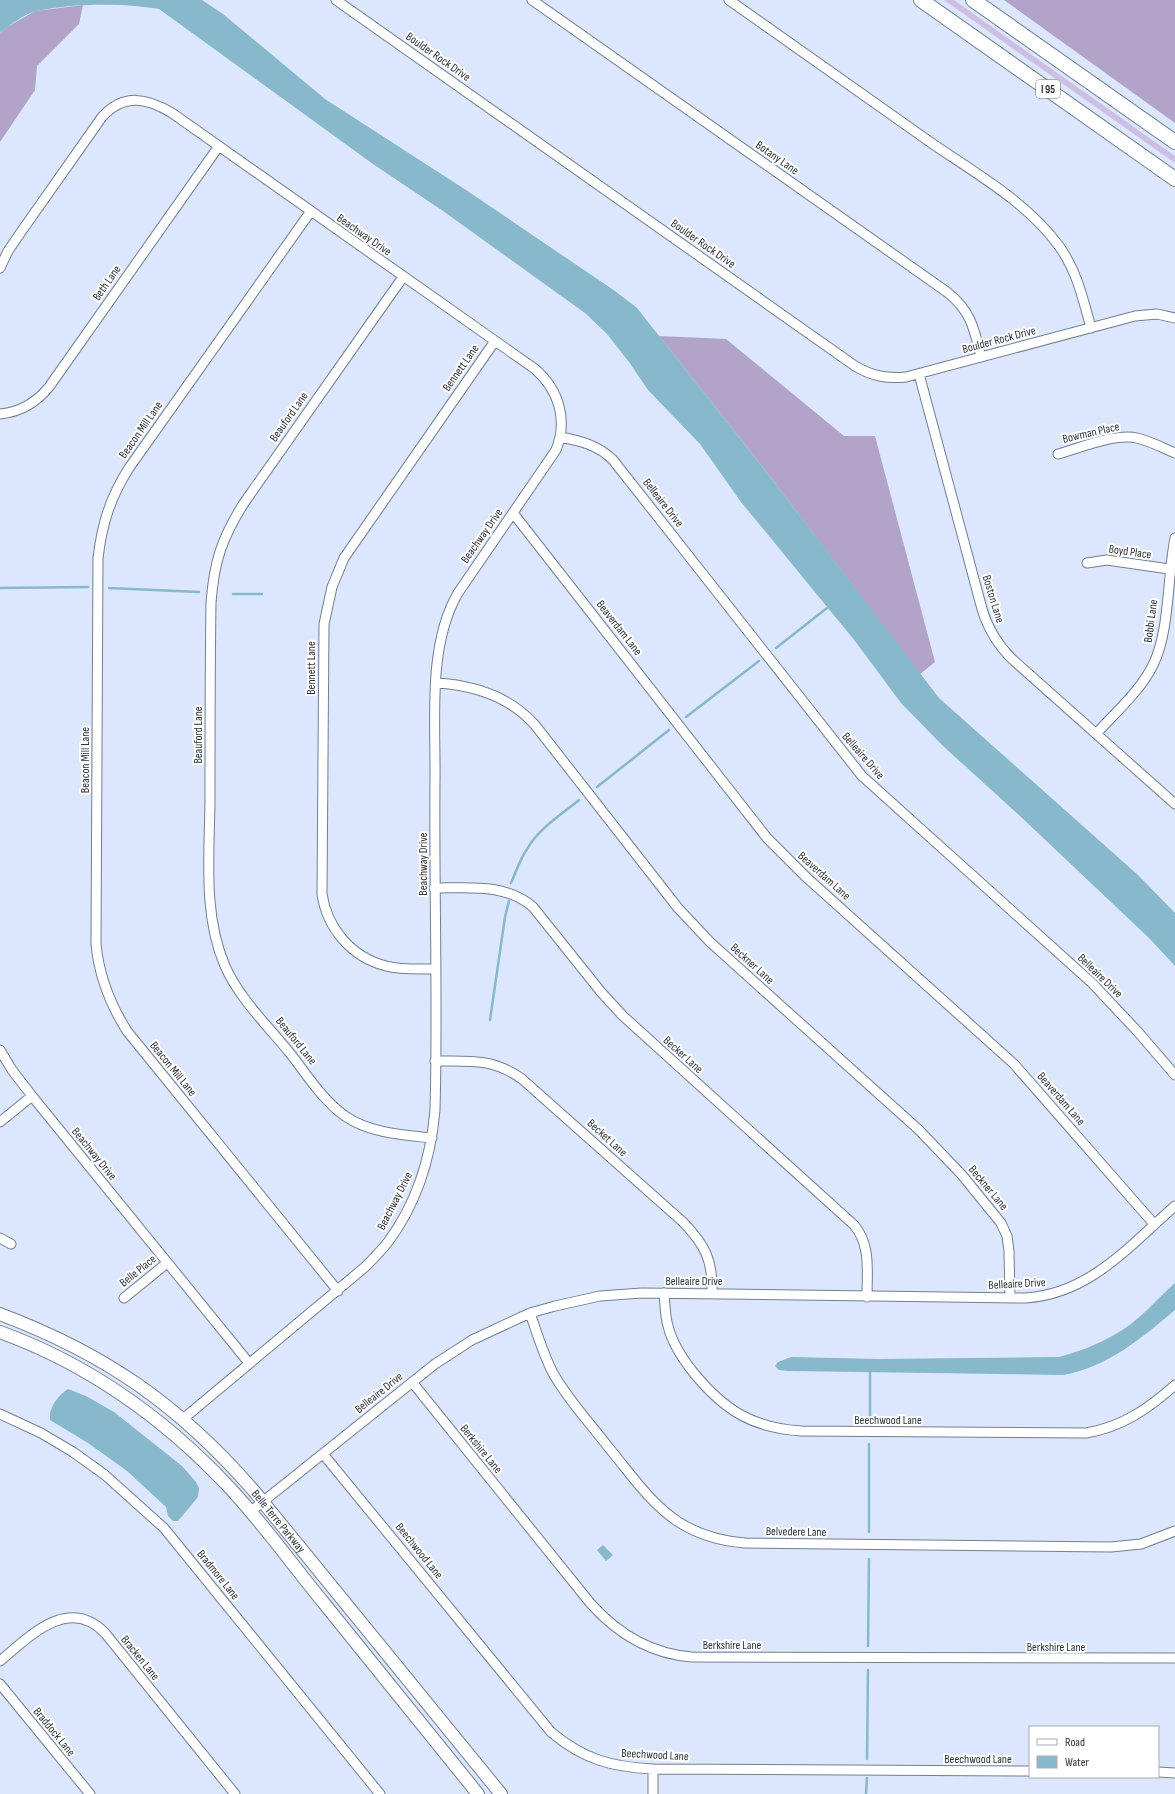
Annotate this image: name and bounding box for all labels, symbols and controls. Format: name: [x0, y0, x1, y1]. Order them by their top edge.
street label: Boulder Rock Drive: [403, 29, 473, 85]
road number: I 95: [1036, 80, 1060, 98]
street label: Botany Lane: [753, 138, 802, 178]
street label: Beachway Drive: [334, 211, 394, 259]
street label: Boulder Rock Drive: [668, 216, 738, 272]
street label: Beth Lane: [89, 262, 125, 304]
street label: Boulder Rock Drive: [961, 323, 1038, 357]
street label: Bennett Lane: [440, 342, 483, 394]
street label: Beauford Lane: [266, 389, 312, 445]
street label: Beacon Mill Lane: [116, 398, 166, 461]
street label: Bowman Place: [1061, 419, 1121, 447]
street label: Belleaire Drive: [639, 476, 687, 530]
street label: Beachway Drive: [458, 506, 506, 566]
street label: Boyd Place: [1108, 542, 1153, 562]
street label: Boston Lane: [979, 573, 1007, 625]
street label: Beaverdam Lane: [593, 598, 645, 659]
street label: Bobbi Lane: [1141, 598, 1161, 644]
street label: Bennett Lane: [304, 641, 319, 695]
street label: Beauford Lane: [191, 706, 206, 764]
street label: Beacon Mill Lane: [78, 727, 93, 793]
street label: Belleaire Drive: [839, 729, 888, 783]
street label: Beachway Drive: [416, 832, 431, 896]
street label: Beaverdam Lane: [795, 848, 854, 904]
street label: Beckner Lane: [727, 940, 777, 988]
street label: Belleaire Drive: [1074, 951, 1126, 1001]
street label: Beauford Lane: [272, 1014, 320, 1068]
street label: Becker Lane: [660, 1033, 706, 1077]
street label: Beacon Mill Lane: [146, 1039, 200, 1100]
street label: Beaverdam Lane: [1034, 1069, 1088, 1129]
street label: Becket Lane: [584, 1116, 630, 1160]
street label: Beachway Drive: [68, 1125, 120, 1183]
street label: Beckner Lane: [965, 1163, 1011, 1214]
street label: Beachway Drive: [374, 1169, 416, 1233]
street label: Belle Place: [117, 1252, 160, 1290]
street label: Belleaire Drive: [665, 1274, 723, 1289]
street label: Belleaire Drive: [988, 1275, 1046, 1293]
street label: Belleaire Drive: [352, 1369, 406, 1417]
street label: Beechwood Lane: [854, 1413, 922, 1428]
street label: Berkshire Lane: [457, 1421, 505, 1477]
street label: Belle Terre Parkway: [248, 1486, 309, 1556]
street label: Beechwood Lane: [392, 1520, 446, 1582]
street label: Belvedere Lane: [766, 1524, 827, 1540]
street label: Bradmore Lane: [193, 1547, 243, 1603]
street label: Bracken Lane: [117, 1633, 163, 1684]
street label: Berkshire Lane: [703, 1638, 762, 1653]
street label: Berkshire Lane: [1027, 1640, 1086, 1655]
street label: Braddock Lane: [30, 1705, 78, 1760]
legend: [1029, 1726, 1159, 1778]
text: Road: [1065, 1735, 1085, 1750]
street label: Beechwood Lane: [621, 1746, 689, 1764]
street label: Beechwood Lane: [944, 1752, 1012, 1767]
text: Water: [1065, 1755, 1089, 1770]

